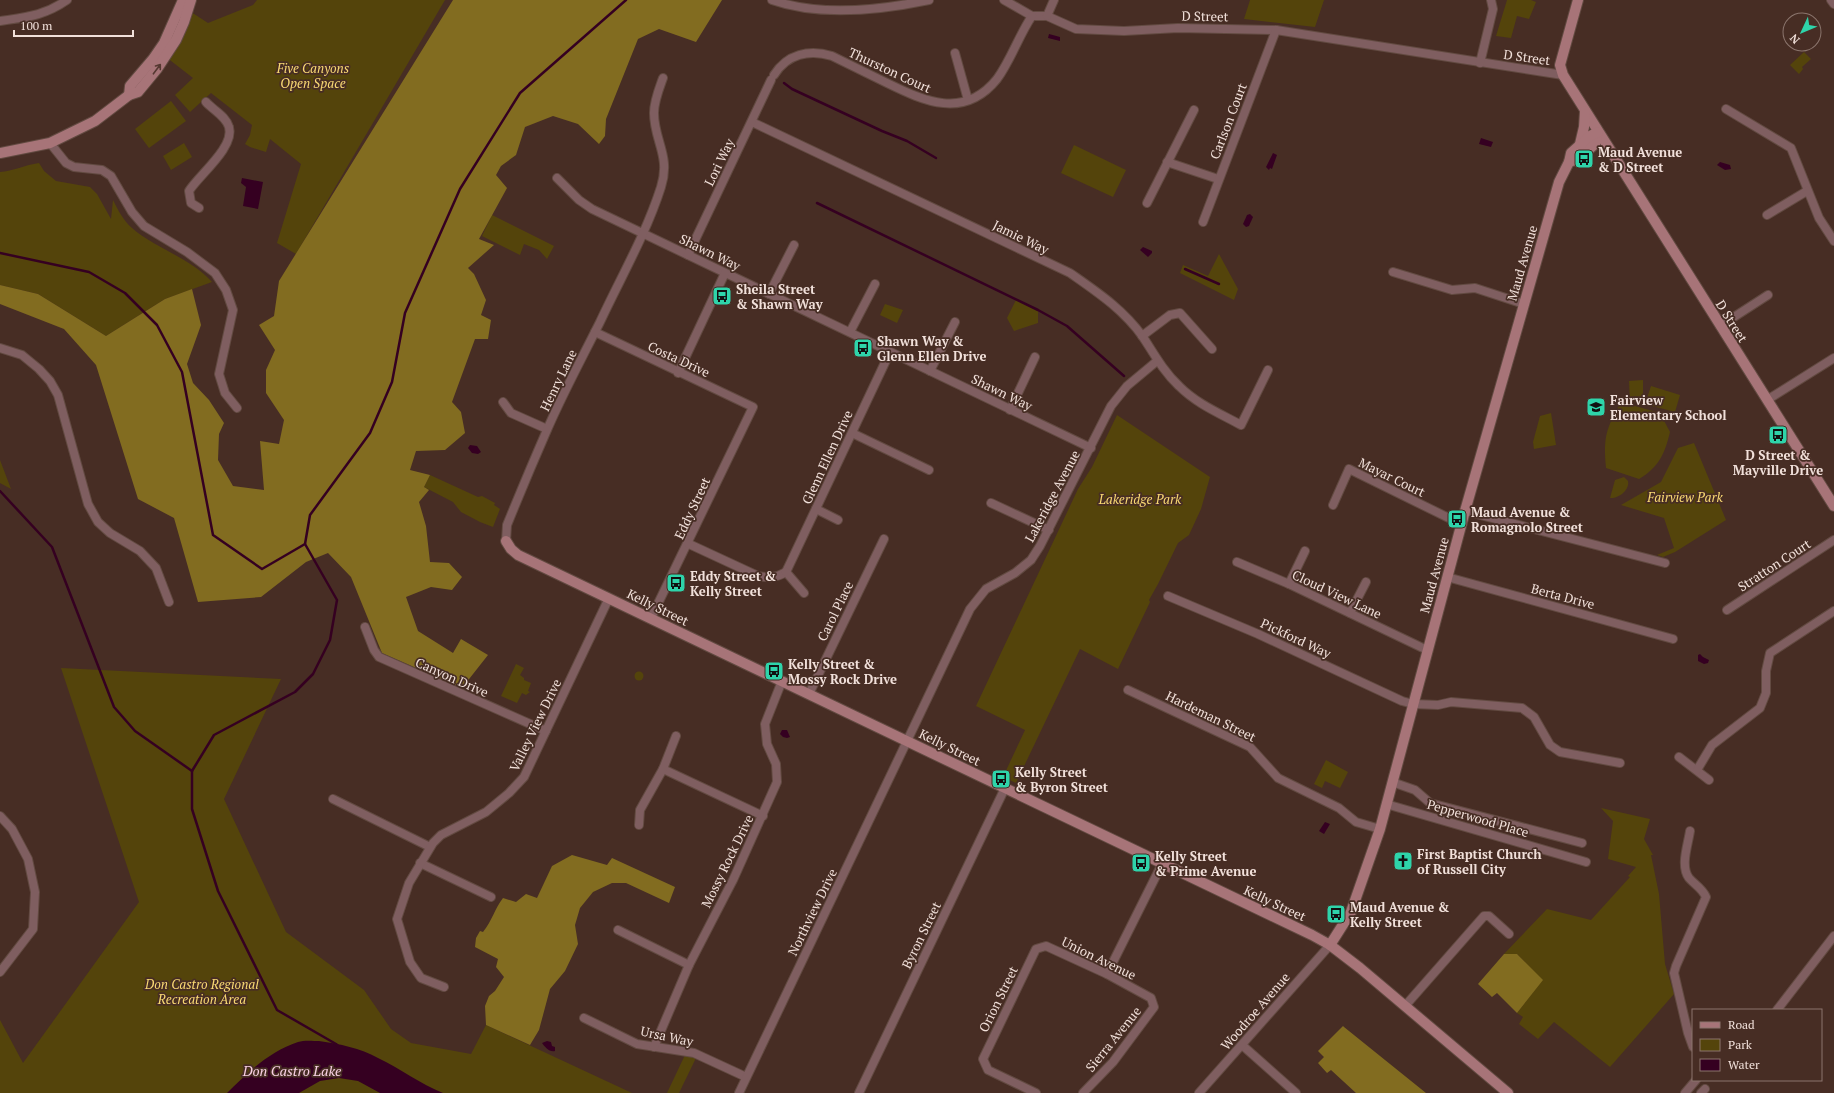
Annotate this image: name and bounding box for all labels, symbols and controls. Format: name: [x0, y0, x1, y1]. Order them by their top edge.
street label: D Street: [1181, 7, 1229, 25]
scale bar: [14, 12, 133, 38]
north arrow: [1782, 12, 1822, 52]
text: 100 m: [20, 18, 53, 33]
text: N: [1786, 31, 1803, 47]
street label: Thurston Court: [846, 43, 934, 97]
street label: D Street: [1502, 45, 1552, 69]
park label: Five Canyons Open Space: [276, 59, 350, 92]
one-way arrow: [152, 63, 161, 74]
street label: Carlson Court: [1205, 80, 1251, 162]
street label: Lori Way: [700, 135, 738, 189]
place label: Maud Avenue & D Street: [1598, 143, 1682, 176]
bus stop icon: Maud Avenue & D Street: [1573, 148, 1595, 170]
street label: Jamie Way: [990, 216, 1052, 258]
street label: Maud Avenue: [1503, 223, 1541, 303]
street label: Shawn Way: [676, 229, 744, 275]
place label: Sheila Street & Shawn Way: [736, 280, 824, 313]
bus stop icon: Sheila Street & Shawn Way: [711, 285, 733, 307]
street label: D Street: [1712, 296, 1752, 346]
place label: Shawn Way & Glenn Ellen Drive: [877, 332, 986, 365]
street label: Costa Drive: [645, 337, 713, 381]
bus stop icon: Shawn Way & Glenn Ellen Drive: [852, 337, 874, 359]
street label: Henry Lane: [535, 346, 581, 414]
street label: Shawn Way: [968, 369, 1036, 415]
place label: Fairview Elementary School: [1610, 391, 1727, 424]
school or university icon: Fairview Elementary School: [1585, 396, 1607, 418]
street label: Glenn Ellen Drive: [797, 407, 857, 507]
bus stop icon: D Street & Mayville Drive: [1767, 424, 1789, 446]
place label: D Street & Mayville Drive: [1733, 446, 1823, 479]
street label: Lakeridge Avenue: [1020, 447, 1084, 545]
street label: Mayar Court: [1356, 453, 1428, 501]
street label: Eddy Street: [670, 474, 714, 542]
park label: Fairview Park: [1646, 488, 1724, 506]
park label: Lakeridge Park: [1098, 490, 1182, 508]
place label: Maud Avenue & Romagnolo Street: [1471, 503, 1584, 536]
bus stop icon: Maud Avenue & Romagnolo Street: [1446, 508, 1468, 530]
street label: Maud Avenue: [1415, 535, 1453, 615]
street label: Stratton Court: [1734, 535, 1814, 595]
street label: Cloud View Lane: [1289, 565, 1385, 623]
place label: Eddy Street & Kelly Street: [690, 567, 777, 600]
bus stop icon: Eddy Street & Kelly Street: [665, 572, 687, 594]
street label: Carol Place: [813, 578, 857, 644]
street label: Berta Drive: [1529, 579, 1597, 613]
street label: Kelly Street: [624, 584, 692, 630]
street label: Pickford Way: [1258, 614, 1334, 662]
street label: Canyon Drive: [413, 653, 491, 701]
place label: Kelly Street & Mossy Rock Drive: [788, 655, 897, 688]
bus stop icon: Kelly Street & Mossy Rock Drive: [763, 660, 785, 682]
street label: Valley View Drive: [505, 676, 565, 774]
street label: Hardeman Street: [1163, 686, 1259, 746]
street label: Kelly Street: [916, 724, 984, 770]
place label: Kelly Street & Byron Street: [1015, 763, 1109, 796]
bus stop icon: Kelly Street & Byron Street: [990, 768, 1012, 790]
street label: Pepperwood Place: [1425, 795, 1531, 841]
street label: Mossy Rock Drive: [697, 811, 757, 911]
place label: First Baptist Church of Russell City: [1417, 845, 1542, 878]
place label: Kelly Street & Prime Avenue: [1155, 847, 1256, 880]
church icon: First Baptist Church of Russell City: [1392, 850, 1414, 872]
bus stop icon: Kelly Street & Prime Avenue: [1130, 852, 1152, 874]
street label: Northview Drive: [783, 865, 841, 959]
street label: Kelly Street: [1241, 881, 1309, 925]
street label: Byron Street: [897, 898, 945, 971]
place label: Maud Avenue & Kelly Street: [1350, 898, 1450, 931]
bus stop icon: Maud Avenue & Kelly Street: [1325, 903, 1347, 925]
street label: Union Avenue: [1059, 932, 1139, 984]
street label: Orion Street: [974, 963, 1022, 1035]
street label: Woodroe Avenue: [1216, 968, 1294, 1054]
park label: Don Castro Regional Recreation Area: [144, 975, 259, 1008]
street label: Sierra Avenue: [1081, 1002, 1145, 1076]
legend: [1692, 1009, 1822, 1081]
text: Road: [1728, 1017, 1755, 1032]
street label: Ursa Way: [639, 1022, 695, 1050]
text: Park: [1728, 1037, 1753, 1052]
text: Water: [1728, 1057, 1760, 1072]
water label: Don Castro Lake: [242, 1061, 342, 1080]

